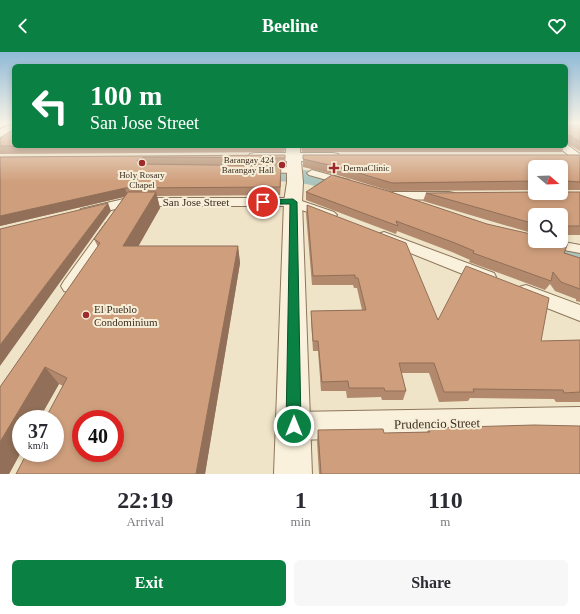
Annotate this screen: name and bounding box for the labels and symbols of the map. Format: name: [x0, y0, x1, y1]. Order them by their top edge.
place label: Barangay 424 Barangay Hall: [222, 155, 274, 175]
marker: Holy Rosary Chapel: [137, 158, 147, 168]
marker: Barangay 424 Barangay Hall: [277, 160, 287, 170]
north arrow: [528, 160, 568, 200]
marker: DermaClinic: [328, 162, 340, 174]
place label: DermaClinic: [343, 163, 390, 173]
place label: Holy Rosary Chapel: [119, 170, 165, 190]
pin: [246, 185, 280, 219]
street label: San Jose Street: [163, 196, 229, 208]
place label: El Pueblo Condominium: [94, 303, 158, 328]
marker: El Pueblo Condominium: [81, 310, 91, 320]
position arrow: [273, 405, 315, 447]
speed limit sign: 40: [72, 410, 124, 462]
street label: Prudencio Street: [394, 415, 481, 432]

